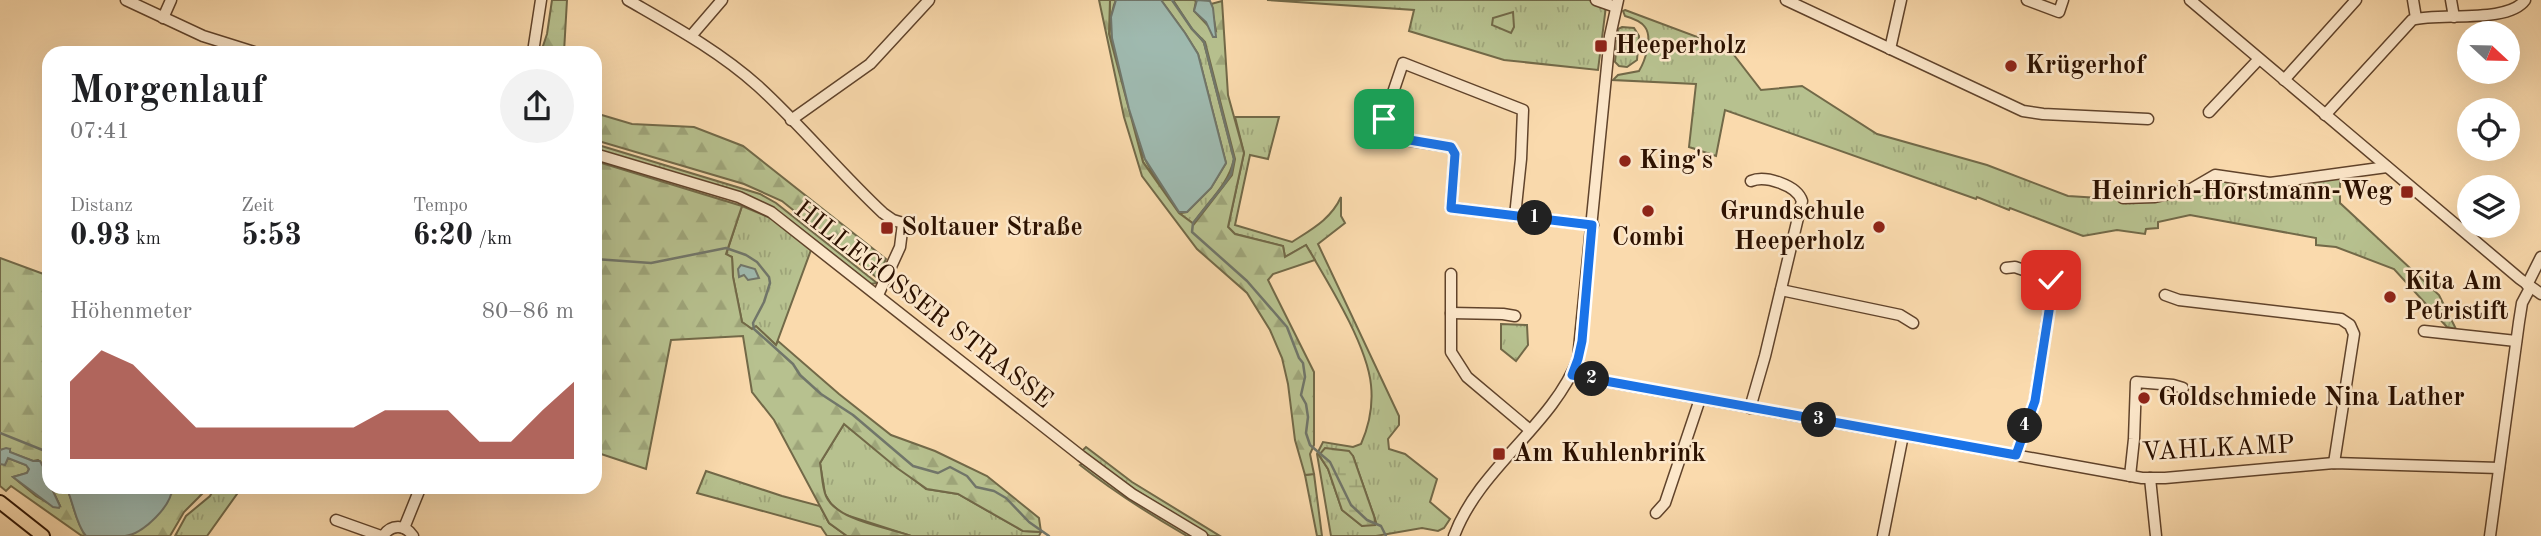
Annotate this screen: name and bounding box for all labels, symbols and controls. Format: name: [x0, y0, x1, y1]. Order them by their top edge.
north arrow: [2457, 21, 2520, 84]
map controls: [2457, 21, 2520, 238]
place label: Heeperholz: [1615, 33, 1746, 59]
marker: Heeperholz: [1593, 38, 1609, 54]
place label: Krügerhof: [2025, 53, 2147, 79]
marker: Krügerhof: [2003, 58, 2019, 74]
button: share: [500, 69, 574, 143]
text: Morgenlauf: [70, 73, 265, 111]
pin: [1354, 89, 1414, 149]
button: locate: [2457, 98, 2520, 161]
icon: arrive: [1365, 100, 1403, 138]
text: 07:41: [70, 120, 130, 143]
place label: King's: [1639, 148, 1713, 174]
marker: King's: [1617, 153, 1633, 169]
button: layers: [2457, 175, 2520, 238]
place label: Heinrich-Horstmann-Weg: [2091, 179, 2394, 205]
marker: Heinrich-Horstmann-Weg: [2399, 184, 2415, 200]
street label: HILLEGOSSER STRASSE: [789, 196, 1057, 414]
text: Distanz: [70, 197, 133, 216]
text: Zeit: [241, 197, 274, 216]
text: Tempo: [413, 197, 468, 216]
place label: Grundschule Heeperholz: [1720, 199, 1865, 255]
pin: 1: [1518, 200, 1552, 235]
marker: Combi: [1640, 203, 1656, 219]
text: 1: [1529, 208, 1540, 227]
place label: Soltauer Straße: [901, 215, 1083, 241]
marker: Grundschule Heeperholz: [1871, 219, 1887, 235]
marker: Soltauer Straße: [879, 220, 895, 236]
text: 0.93: [70, 221, 131, 251]
text: 5:53: [241, 221, 302, 251]
text: 6:20: [413, 221, 473, 251]
place label: Combi: [1612, 225, 1684, 251]
text: km: [131, 230, 161, 249]
text: /km: [473, 230, 512, 249]
pin: [2021, 250, 2081, 310]
icon: check: [2032, 261, 2070, 299]
place label: Kita Am Petristift: [2404, 269, 2509, 325]
marker: Kita Am Petristift: [2382, 289, 2398, 305]
text: Höhenmeter: [70, 300, 192, 323]
text: 80–86 m: [482, 300, 574, 323]
pin: 2: [1574, 362, 1610, 396]
text: 2: [1586, 369, 1597, 388]
place label: Goldschmiede Nina Lather: [2158, 385, 2465, 411]
marker: Goldschmiede Nina Lather: [2136, 390, 2152, 406]
pin: 3: [1801, 402, 1836, 438]
pin: 4: [2008, 408, 2042, 444]
text: 3: [1813, 410, 1824, 429]
text: 4: [2019, 416, 2030, 435]
street label: VAHLKAMP: [2141, 432, 2295, 466]
place label: Am Kuhlenbrink: [1513, 441, 1706, 467]
marker: Am Kuhlenbrink: [1491, 446, 1507, 462]

